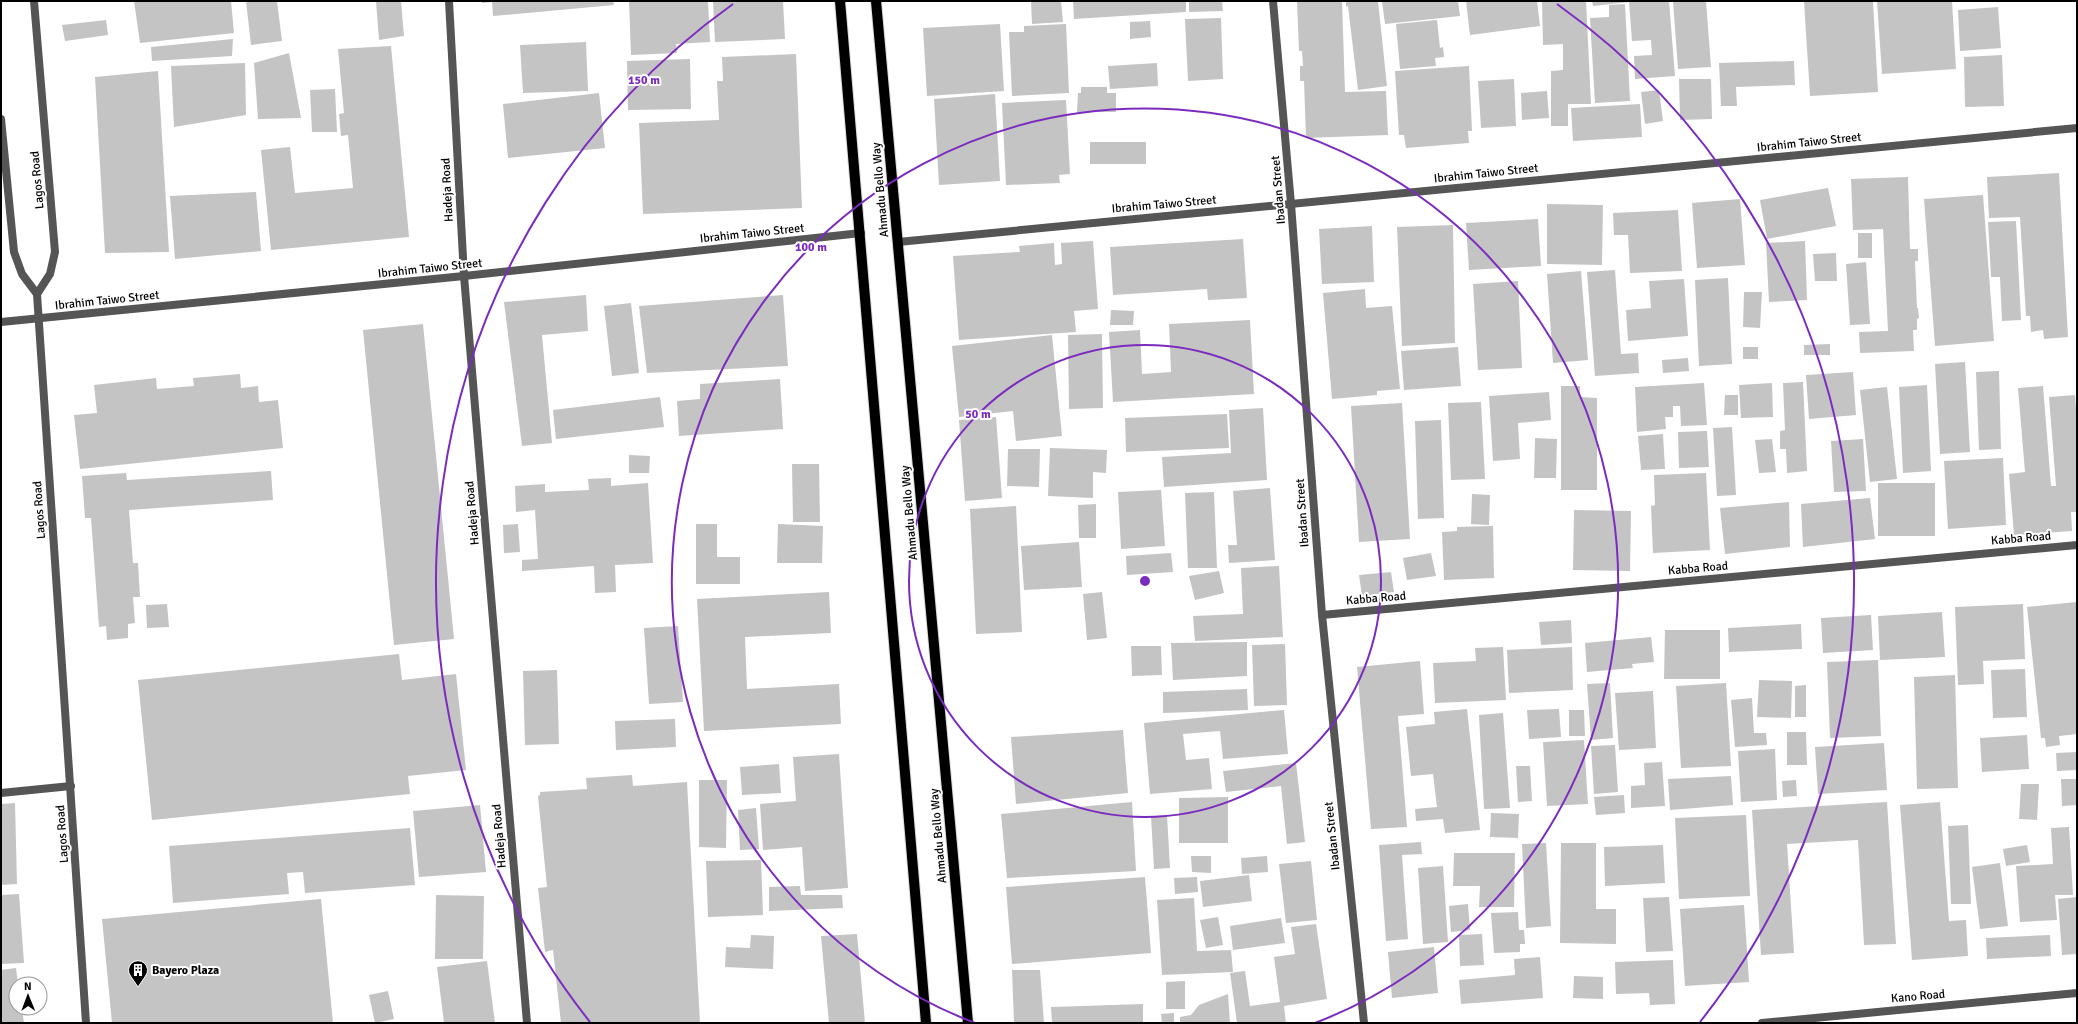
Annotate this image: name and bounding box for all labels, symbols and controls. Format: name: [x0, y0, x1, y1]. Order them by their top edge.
text: 150 m: [628, 73, 660, 88]
street label: Ibrahim Taiwo Street: [1756, 130, 1862, 155]
street label: Ahmadu Bello Way: [869, 141, 892, 238]
street label: Lagos Road: [27, 150, 48, 210]
street label: Ibadan Street: [1268, 155, 1289, 225]
street label: Hadeja Road: [438, 158, 457, 222]
street label: Ibrahim Taiwo Street: [1433, 161, 1539, 186]
street label: Ibrahim Taiwo Street: [1111, 192, 1217, 217]
street label: Ibrahim Taiwo Street: [699, 221, 805, 246]
text: 100 m: [795, 240, 827, 255]
street label: Ibrahim Taiwo Street: [377, 256, 483, 281]
street label: Ibrahim Taiwo Street: [54, 288, 160, 313]
text: 50 m: [965, 407, 991, 422]
street label: Ahmadu Bello Way: [898, 464, 921, 561]
street label: Ibadan Street: [1293, 478, 1312, 548]
street label: Lagos Road: [30, 480, 49, 540]
street label: Hadeja Road: [462, 480, 483, 546]
street label: Kabba Road: [1990, 528, 2052, 549]
street label: Kabba Road: [1667, 558, 1729, 579]
centre of rings: [1138, 574, 1152, 588]
street label: Kabba Road: [1345, 588, 1407, 609]
street label: Ahmadu Bello Way: [927, 787, 950, 884]
street label: Ibadan Street: [1321, 801, 1344, 871]
street label: Hadeja Road: [489, 803, 510, 869]
street label: Lagos Road: [53, 804, 72, 864]
building icon: Bayero Plaza: [127, 959, 149, 987]
place label: Bayero Plaza: [152, 963, 219, 978]
north arrow: [8, 976, 48, 1016]
text: N: [24, 980, 32, 993]
street label: Kano Road: [1890, 987, 1946, 1006]

